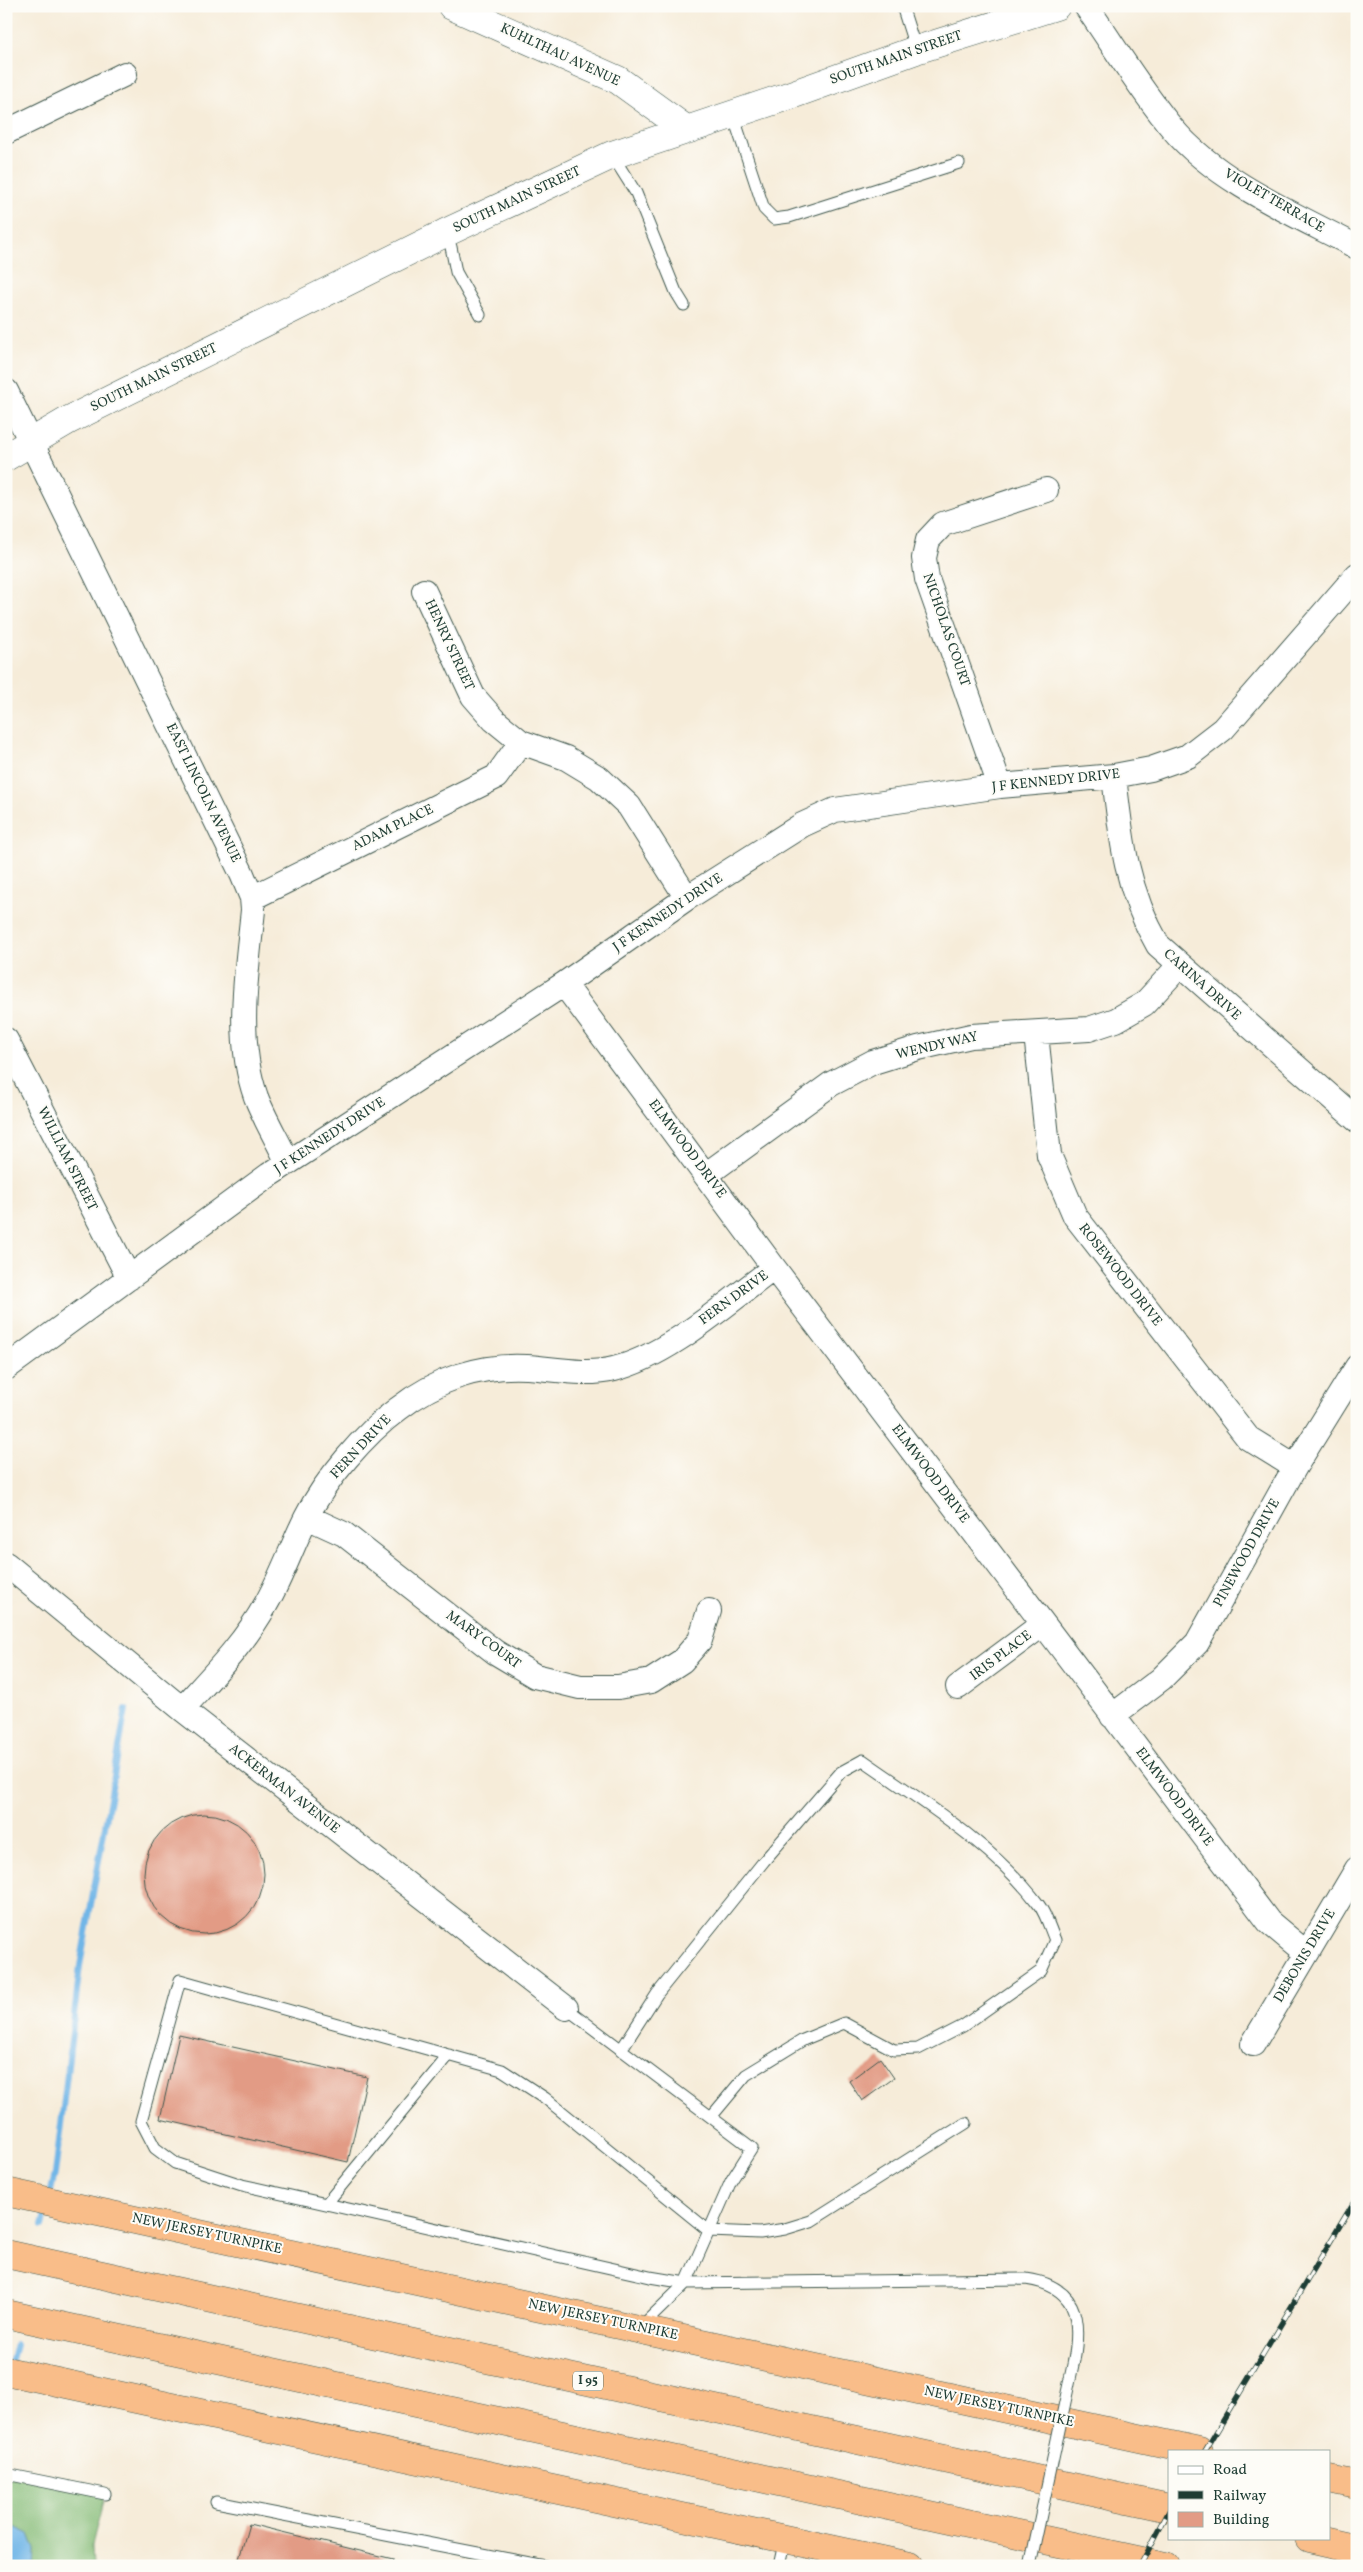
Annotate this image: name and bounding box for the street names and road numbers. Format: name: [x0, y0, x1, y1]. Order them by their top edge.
street label: KUHLTHAU AVENUE: [497, 19, 623, 91]
street label: SOUTH MAIN STREET: [827, 26, 965, 90]
street label: SOUTH MAIN STREET: [450, 162, 584, 238]
street label: VIOLET TERRACE: [1220, 164, 1328, 238]
street label: SOUTH MAIN STREET: [87, 339, 221, 417]
street label: NICHOLAS COURT: [918, 571, 974, 689]
street label: HENRY STREET: [420, 596, 478, 694]
street label: EAST LINCOLN AVENUE: [161, 720, 245, 866]
street label: J F KENNEDY DRIVE: [991, 765, 1121, 797]
street label: ADAM PLACE: [349, 800, 437, 856]
street label: J F KENNEDY DRIVE: [609, 869, 727, 957]
street label: CARINA DRIVE: [1159, 945, 1245, 1025]
street label: WENDY WAY: [894, 1027, 980, 1065]
street label: J F KENNEDY DRIVE: [271, 1093, 389, 1179]
street label: ELMWOOD DRIVE: [644, 1096, 730, 1202]
street label: WILLIAM STREET: [33, 1104, 101, 1214]
street label: ROSEWOOD DRIVE: [1074, 1220, 1166, 1330]
street label: FERN DRIVE: [695, 1266, 773, 1330]
street label: FERN DRIVE: [326, 1411, 396, 1483]
street label: ELMWOOD DRIVE: [887, 1421, 973, 1527]
street label: PINEWOOD DRIVE: [1209, 1495, 1285, 1611]
street label: MARY COURT: [442, 1606, 524, 1674]
street label: IRIS PLACE: [966, 1626, 1036, 1686]
street label: ACKERMAN AVENUE: [224, 1740, 344, 1838]
street label: ELMWOOD DRIVE: [1131, 1744, 1217, 1850]
street label: DEBONIS DRIVE: [1269, 1906, 1341, 2006]
street label: NEW JERSEY TURNPIKE: [130, 2209, 284, 2259]
street label: NEW JERSEY TURNPIKE: [526, 2295, 680, 2345]
road number: I 95: [573, 2372, 603, 2390]
street label: NEW JERSEY TURNPIKE: [922, 2382, 1076, 2432]

